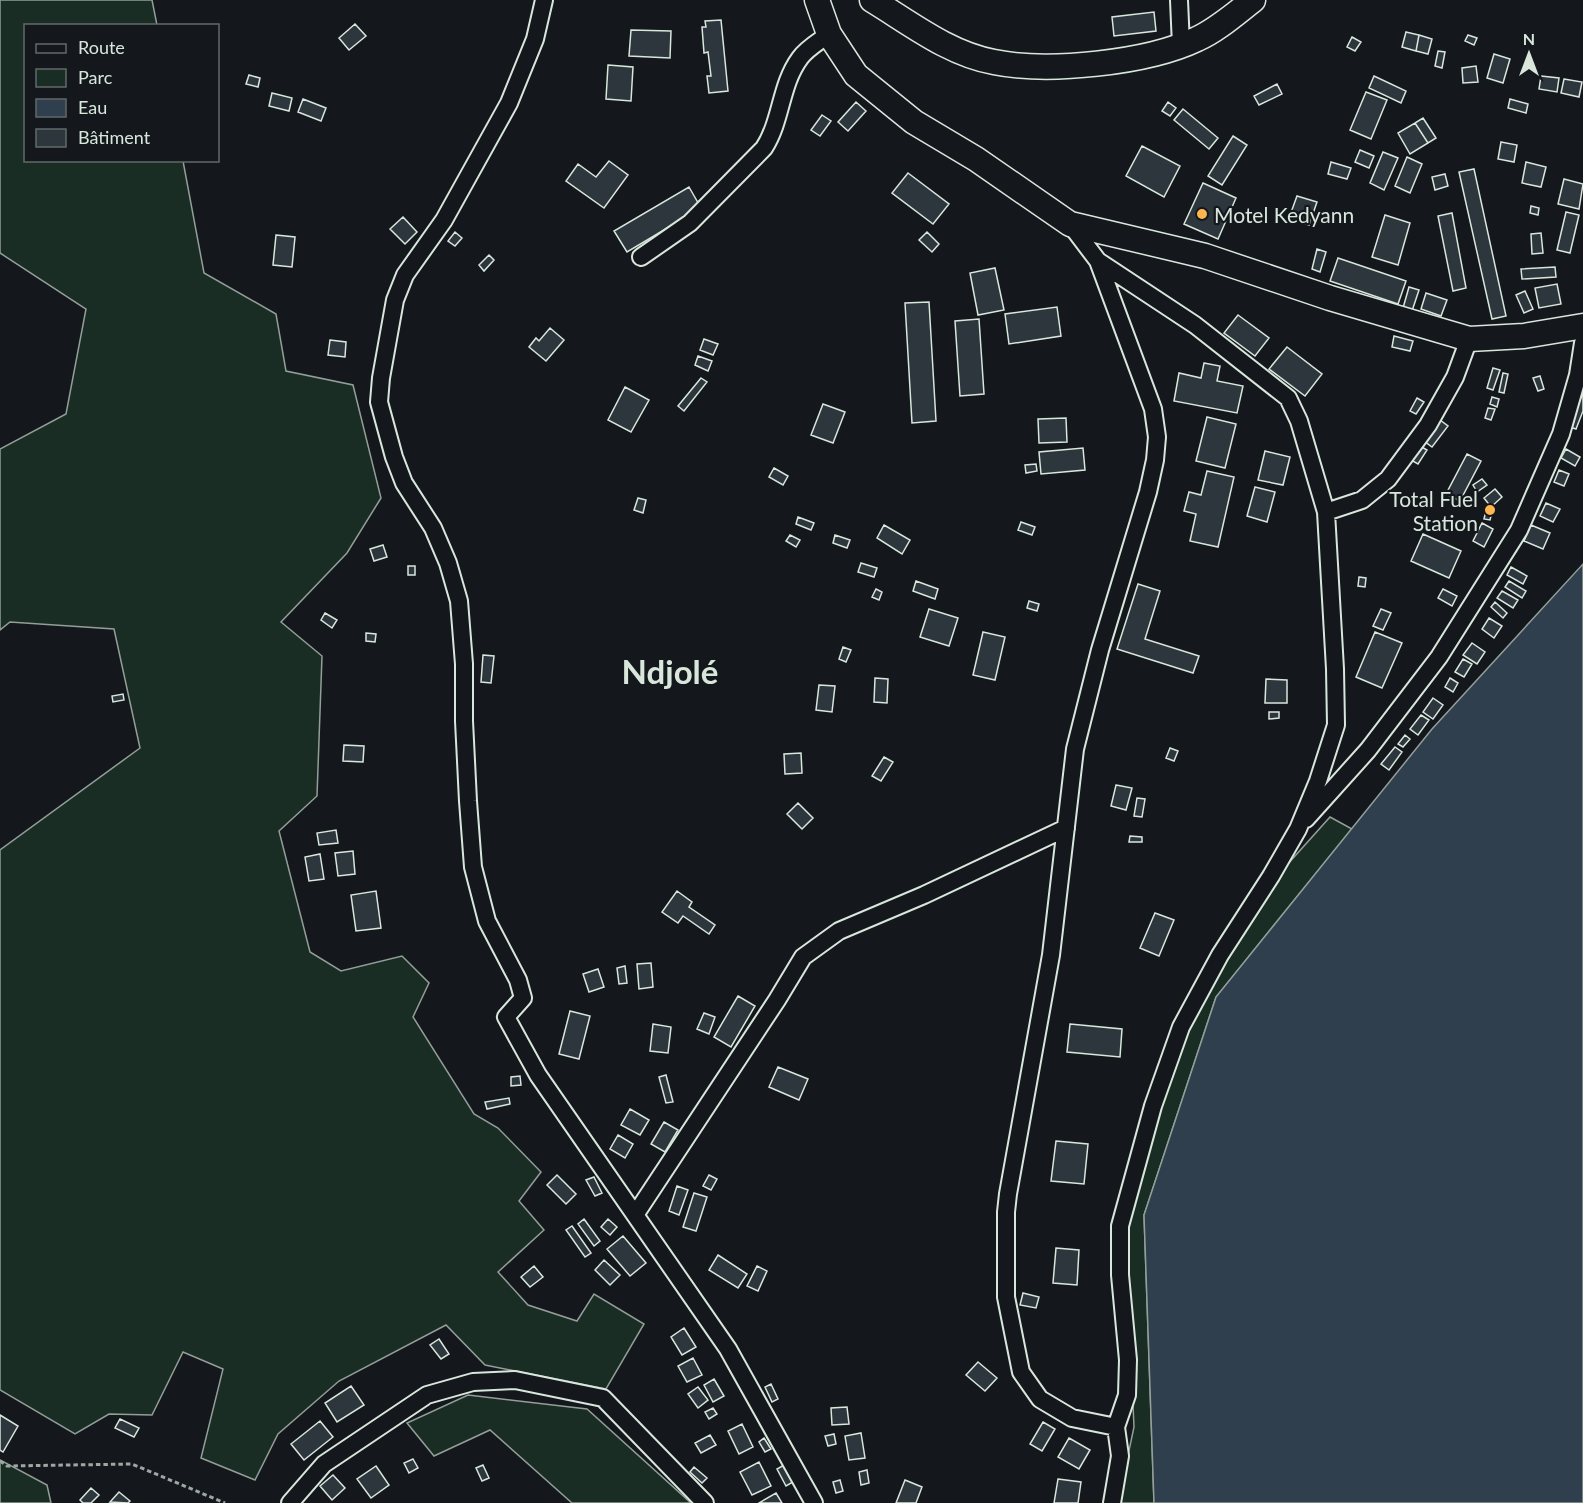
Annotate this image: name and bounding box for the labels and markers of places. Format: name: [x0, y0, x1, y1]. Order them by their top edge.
place label: Motel Kedyann: [1214, 202, 1354, 227]
marker: Motel Kedyann: [1195, 207, 1209, 221]
place label: Total Fuel Station: [1389, 486, 1478, 535]
marker: Total Fuel Station: [1483, 503, 1497, 517]

